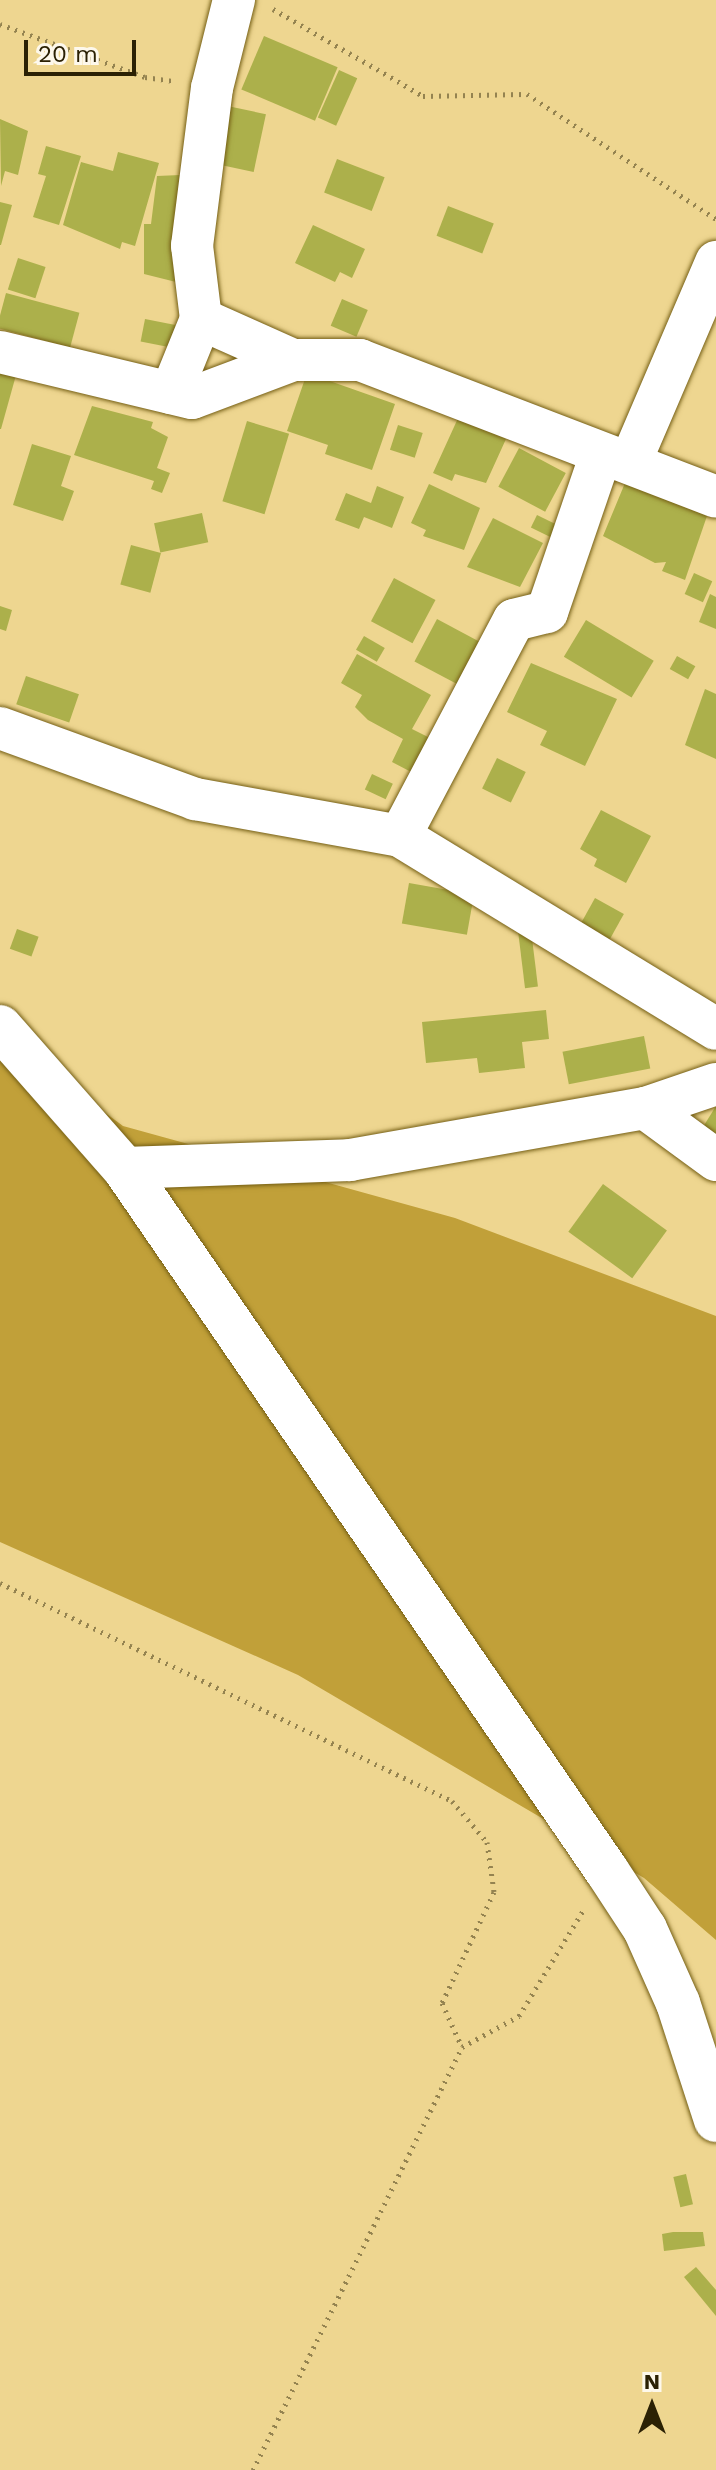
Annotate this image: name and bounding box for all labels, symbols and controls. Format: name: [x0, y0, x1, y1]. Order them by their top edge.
scale bar: [28, 24, 140, 74]
text: 20 m: [38, 40, 98, 68]
north arrow: [612, 2366, 692, 2446]
text: N: [644, 2369, 660, 2394]

